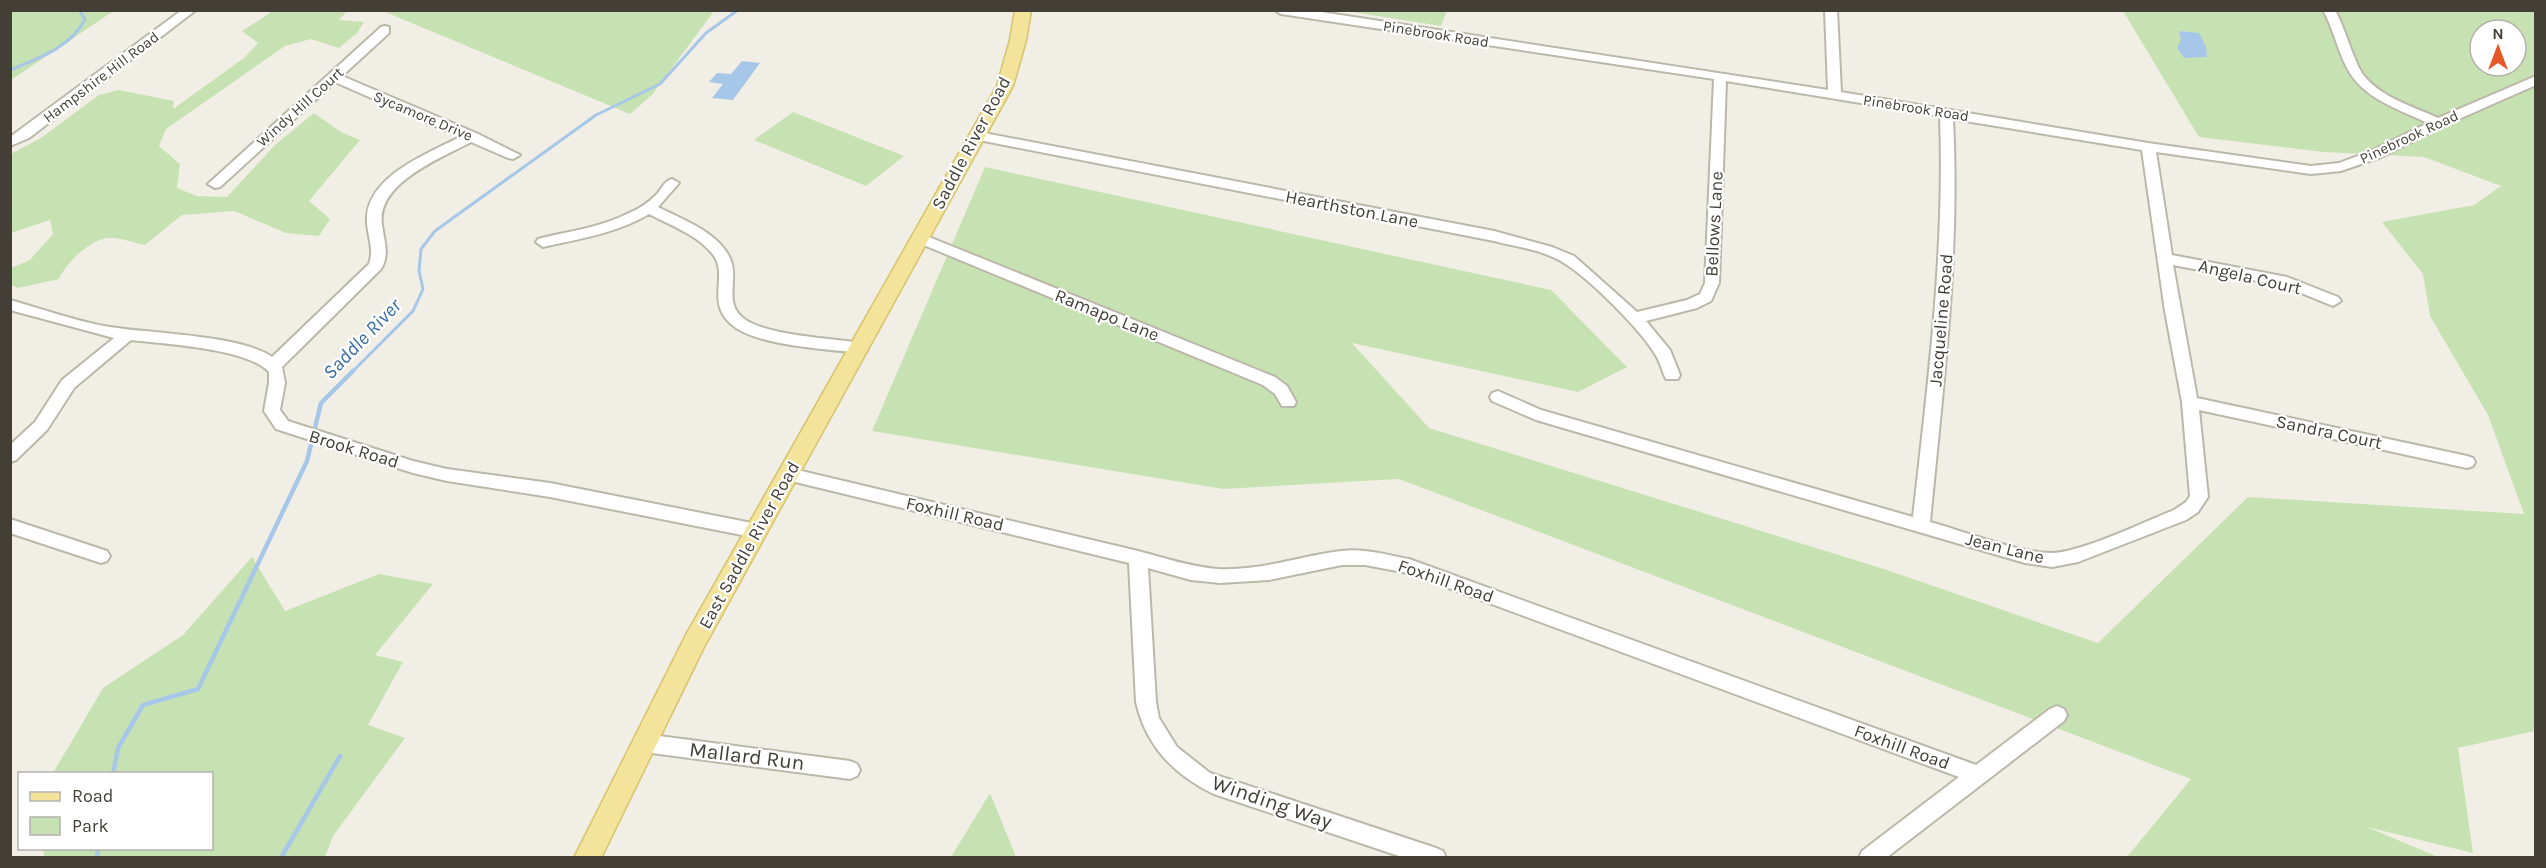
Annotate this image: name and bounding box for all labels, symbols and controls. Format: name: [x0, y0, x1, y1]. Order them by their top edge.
street label: Pinebrook Road: [1382, 17, 1490, 51]
north arrow: [2468, 18, 2528, 78]
text: N: [2492, 24, 2504, 43]
street label: Hampshire Hill Road: [40, 28, 162, 126]
street label: Windy Hill Court: [253, 63, 347, 151]
street label: Saddle River Road: [927, 73, 1015, 213]
street label: Sycamore Drive: [371, 87, 475, 145]
street label: Pinebrook Road: [1862, 91, 1970, 125]
street label: Pinebrook Road: [2357, 106, 2461, 168]
street label: Bellows Lane: [1700, 171, 1728, 277]
street label: Hearthston Lane: [1284, 185, 1420, 233]
street label: Jacqueline Road: [1924, 253, 1958, 387]
street label: Angela Court: [2196, 254, 2304, 300]
street label: Ramapo Lane: [1052, 284, 1162, 346]
water label: Saddle River: [318, 293, 407, 384]
street label: Sandra Court: [2274, 410, 2384, 454]
street label: Brook Road: [306, 425, 402, 473]
street label: East Saddle River Road: [694, 457, 804, 633]
street label: Foxhill Road: [904, 492, 1006, 536]
street label: Jean Lane: [1964, 528, 2046, 568]
street label: Foxhill Road: [1395, 554, 1497, 608]
street label: Foxhill Road: [1851, 720, 1953, 774]
street label: Mallard Run: [688, 737, 806, 775]
street label: Winding Way: [1209, 770, 1335, 834]
legend: [18, 772, 213, 850]
text: Road: [72, 785, 113, 807]
text: Park: [72, 815, 109, 837]

